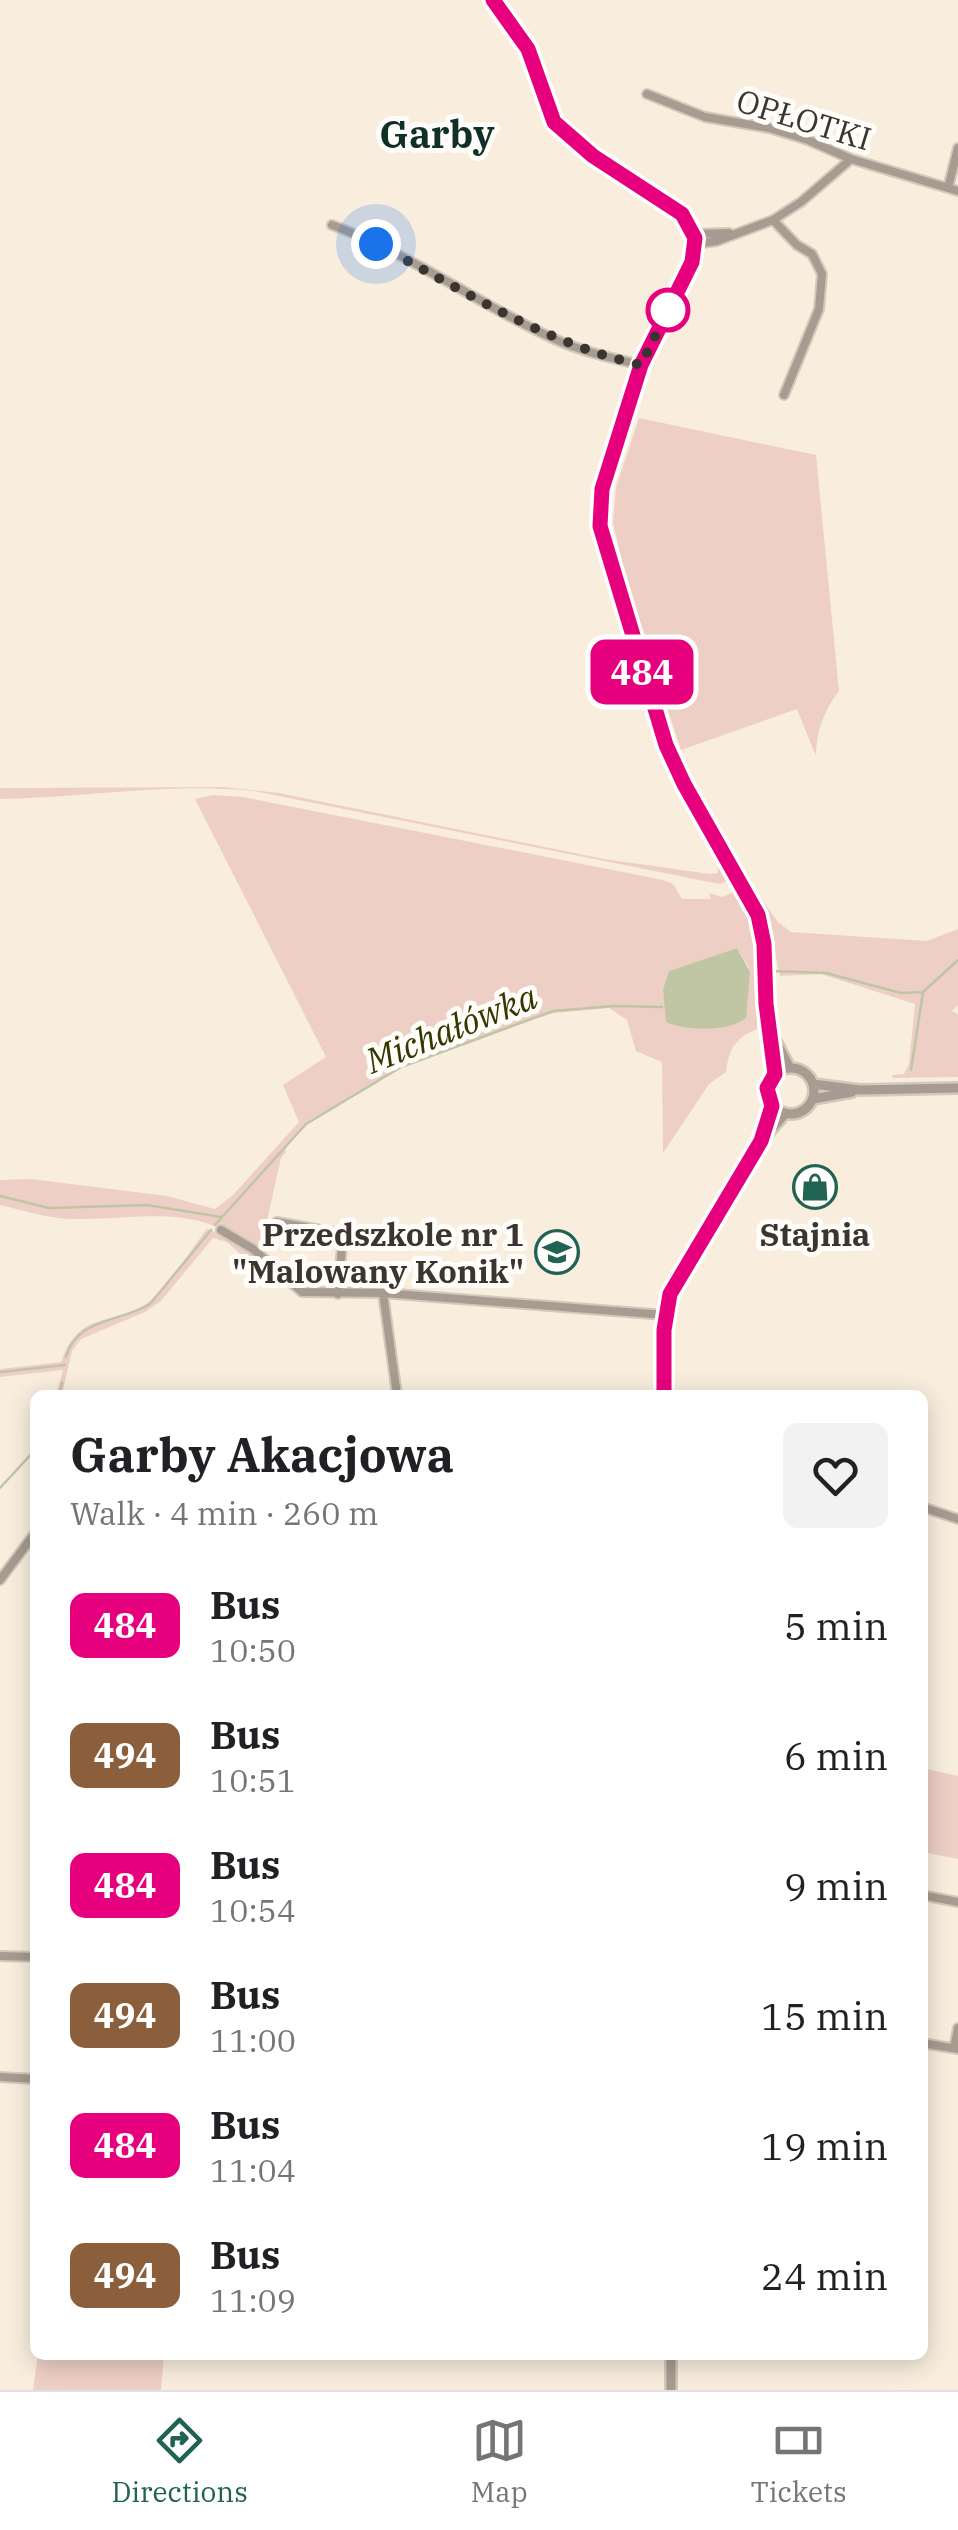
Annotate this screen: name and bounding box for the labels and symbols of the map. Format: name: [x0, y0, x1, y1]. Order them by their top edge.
street label: OPŁOTKI: [732, 79, 876, 159]
district label: Garby: [379, 109, 495, 158]
your location: [351, 219, 401, 269]
unlabelled marker: [647, 289, 689, 331]
line badge: 484: [584, 640, 700, 704]
water label: Michałówka: [358, 973, 544, 1084]
shop icon: Stajnia: [792, 1164, 838, 1210]
place label: Przedszkole nr 1 "Malowany Konik": [232, 1213, 524, 1292]
place label: Stajnia: [760, 1213, 870, 1255]
school or university icon: Przedszkole nr 1 "Malowany Konik": [534, 1229, 580, 1275]

